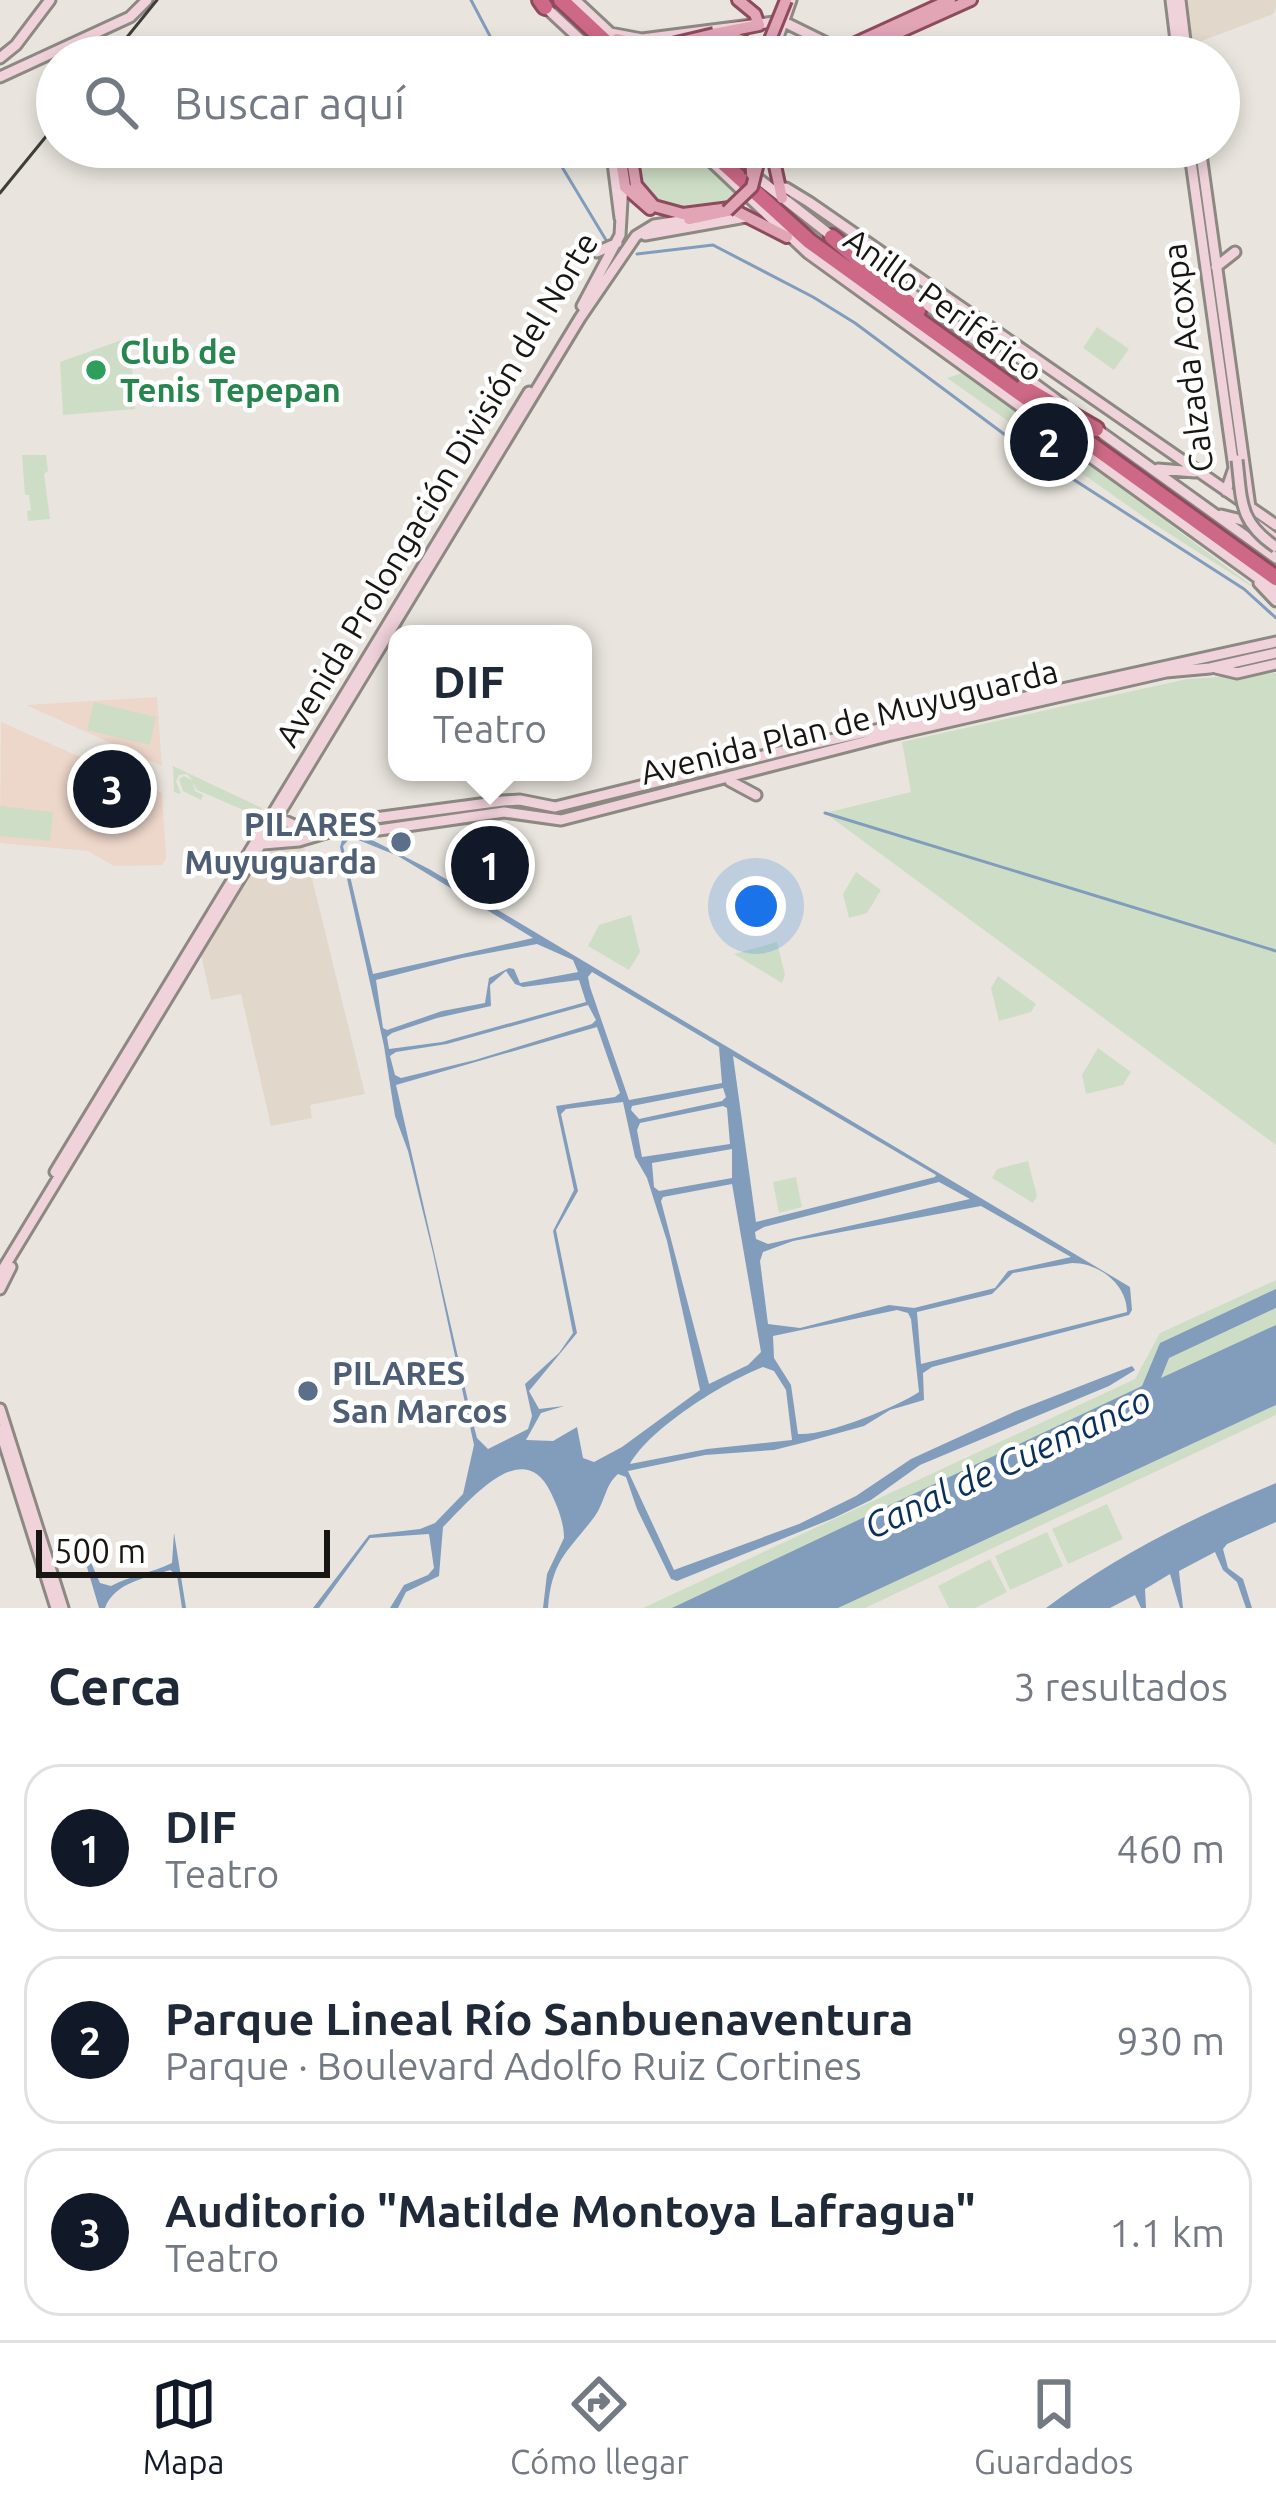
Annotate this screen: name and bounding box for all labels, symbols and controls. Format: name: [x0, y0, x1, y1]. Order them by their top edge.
search box: [36, 36, 1240, 168]
icon: search: [78, 69, 144, 135]
text: Buscar aquí: [174, 77, 405, 128]
street label: Anillo Periférico: [838, 220, 1050, 388]
street label: Avenida Prolongación División del Norte: [267, 225, 605, 753]
street label: Calzada Acoxpa: [1155, 241, 1219, 475]
place label: Club de Tenis Tepepan: [120, 333, 341, 408]
marker: Club de Tenis Tepepan: [83, 357, 109, 383]
pin: 2: [1010, 397, 1088, 487]
popup: [388, 625, 592, 781]
street label: Avenida Plan de Muyuguarda: [637, 651, 1061, 791]
text: DIF: [433, 656, 505, 707]
text: Teatro: [433, 707, 547, 750]
pin: 3: [73, 744, 151, 834]
place label: PILARES Muyuguarda: [184, 805, 377, 880]
pin: 1: [451, 820, 529, 910]
marker: PILARES Muyuguarda: [388, 829, 414, 855]
your location: [726, 876, 786, 936]
place label: PILARES San Marcos: [332, 1354, 508, 1429]
marker: PILARES San Marcos: [295, 1378, 321, 1404]
water label: Canal de Cuemanco: [857, 1378, 1157, 1546]
scale bar: [36, 1524, 330, 1577]
text: 500 m: [54, 1532, 146, 1569]
text: Cerca: [48, 1657, 182, 1715]
text: 3 resultados: [1014, 1665, 1228, 1708]
text: DIF: [165, 1801, 237, 1852]
text: 1: [79, 1827, 101, 1870]
text: 460 m: [1116, 1827, 1225, 1870]
text: Teatro: [165, 1852, 279, 1895]
text: Parque Lineal Río Sanbuenaventura: [165, 1993, 914, 2044]
text: 2: [79, 2019, 101, 2062]
text: 930 m: [1116, 2019, 1225, 2062]
text: Parque · Boulevard Adolfo Ruiz Cortines: [165, 2044, 862, 2087]
text: Auditorio "Matilde Montoya Lafragua": [165, 2185, 976, 2236]
text: 3: [79, 2211, 101, 2254]
text: 1.1 km: [1109, 2211, 1225, 2254]
text: Teatro: [165, 2236, 279, 2279]
tab: Mapa: [143, 2371, 225, 2480]
tab: Cómo llegar: [510, 2371, 689, 2480]
tab: Guardados: [974, 2371, 1133, 2480]

